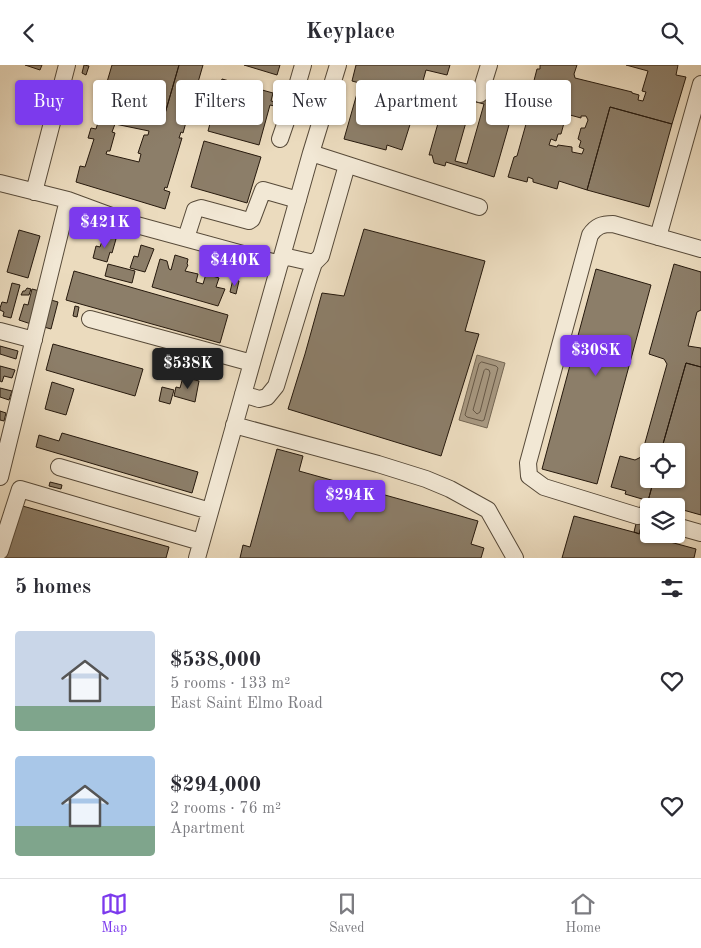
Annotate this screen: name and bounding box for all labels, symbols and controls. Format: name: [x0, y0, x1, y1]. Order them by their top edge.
icon: back: [15, 19, 43, 47]
icon: search: [658, 19, 686, 47]
text: Keyplace: [306, 21, 395, 43]
chip: Buy: [15, 80, 83, 125]
chip: Rent: [93, 80, 166, 125]
chip: Filters: [176, 80, 263, 125]
chip: New: [273, 80, 346, 125]
chip: Apartment: [356, 80, 476, 125]
chip: House: [486, 80, 571, 125]
pin: $421K: [70, 207, 140, 249]
text: $421K: [80, 215, 130, 231]
pin: $440K: [200, 245, 270, 287]
text: $440K: [210, 253, 260, 269]
pin: $308K: [561, 335, 631, 377]
text: $308K: [571, 343, 621, 359]
pin: $538K: [153, 347, 223, 390]
text: $538K: [163, 356, 213, 372]
map controls: [640, 443, 685, 543]
button: locate: [640, 443, 685, 488]
pin: $294K: [315, 479, 385, 522]
text: $294K: [325, 488, 375, 504]
button: layers: [640, 498, 685, 543]
icon: filters: [658, 574, 686, 602]
text: 5 homes: [15, 577, 91, 598]
text: $538,000: [170, 650, 261, 671]
icon: home: [55, 651, 115, 711]
icon: heart: [658, 667, 686, 695]
text: 5 rooms · 133 m²: [170, 676, 290, 692]
text: East Saint Elmo Road: [170, 696, 323, 712]
text: $294,000: [170, 775, 261, 796]
icon: home: [55, 776, 115, 836]
icon: heart: [658, 792, 686, 820]
text: 2 rooms · 76 m²: [170, 801, 281, 817]
text: Apartment: [170, 821, 245, 837]
tab: Map: [100, 890, 128, 937]
tab: Saved: [329, 890, 365, 937]
tab: Home: [565, 890, 601, 937]

